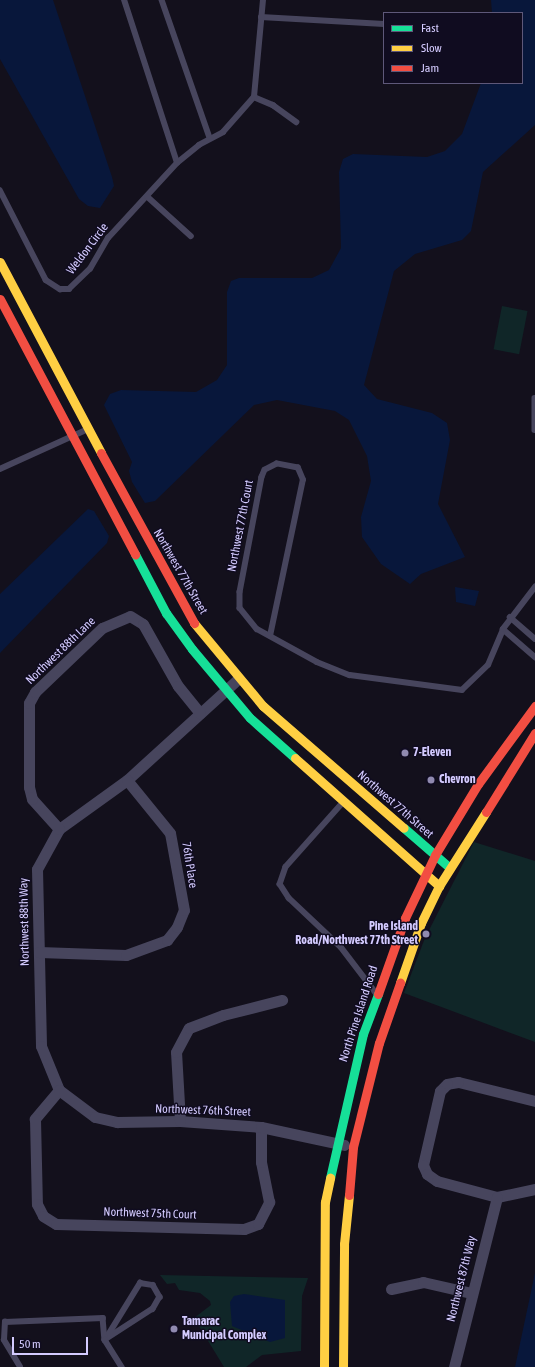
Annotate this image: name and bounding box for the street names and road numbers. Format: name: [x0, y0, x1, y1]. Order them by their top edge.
street label: Weldon Circle: [64, 221, 112, 277]
street label: Northwest 77th Court: [225, 479, 257, 573]
street label: Northwest 77th Street: [150, 527, 210, 617]
street label: Northwest 88th Lane: [23, 614, 99, 688]
street label: Northwest 77th Street: [354, 768, 436, 842]
street label: 76th Place: [178, 841, 200, 889]
street label: Northwest 88th Way: [17, 878, 33, 966]
street label: North Pine Island Road: [337, 964, 381, 1064]
street label: Northwest 76th Street: [155, 1102, 251, 1120]
street label: Northwest 75th Court: [103, 1205, 197, 1223]
street label: Northwest 87th Way: [444, 1234, 480, 1324]

